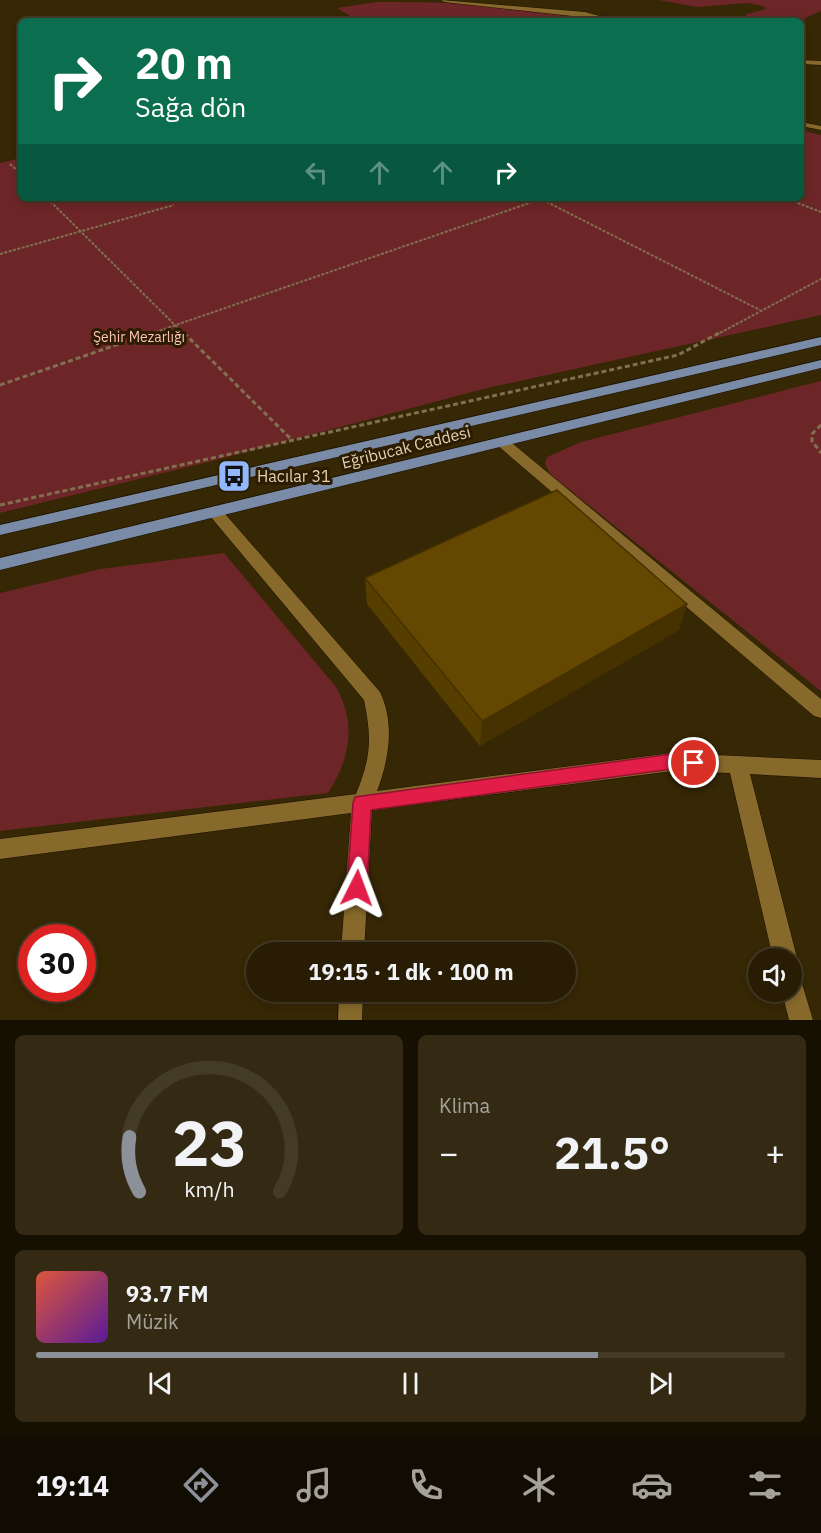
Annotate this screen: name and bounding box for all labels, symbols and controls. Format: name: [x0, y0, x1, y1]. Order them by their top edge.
text: 20 m: [135, 36, 233, 91]
icon: right: [36, 42, 114, 120]
text: Sağa dön: [135, 89, 246, 124]
icon: left: [300, 156, 333, 189]
icon: ahead: [363, 156, 396, 189]
icon: ahead: [426, 156, 459, 189]
icon: right: [489, 156, 522, 189]
park label: Şehir Mezarlığı: [93, 328, 185, 346]
street label: Eğribucak Caddesi: [339, 421, 473, 473]
bus stop icon: Hacılar 31: [216, 458, 252, 494]
place label: Hacılar 31: [257, 466, 331, 486]
pin: [668, 737, 719, 788]
icon: arrive: [677, 746, 710, 779]
position arrow: [325, 856, 389, 920]
speed limit sign: 30: [18, 924, 96, 1002]
map controls: [748, 948, 802, 1002]
button: sound: [748, 948, 802, 1002]
text: 19:15 · 1 dk · 100 m: [308, 957, 514, 986]
text: Klima: [439, 1092, 490, 1119]
text: 23: [172, 1102, 246, 1183]
text: 21.5°: [554, 1123, 670, 1181]
text: −: [439, 1131, 459, 1174]
text: +: [765, 1131, 785, 1174]
text: km/h: [184, 1175, 234, 1203]
text: 93.7 FM: [126, 1279, 209, 1308]
text: Müzik: [126, 1308, 178, 1335]
icon: previous: [144, 1367, 177, 1400]
icon: pause: [394, 1367, 427, 1400]
icon: next: [644, 1367, 677, 1400]
icon: directions: [180, 1464, 222, 1506]
icon: music: [293, 1464, 335, 1506]
icon: phone: [405, 1464, 447, 1506]
icon: climate: [518, 1464, 560, 1506]
icon: car: [631, 1464, 673, 1506]
icon: filters: [744, 1464, 786, 1506]
text: 19:14: [35, 1468, 109, 1503]

